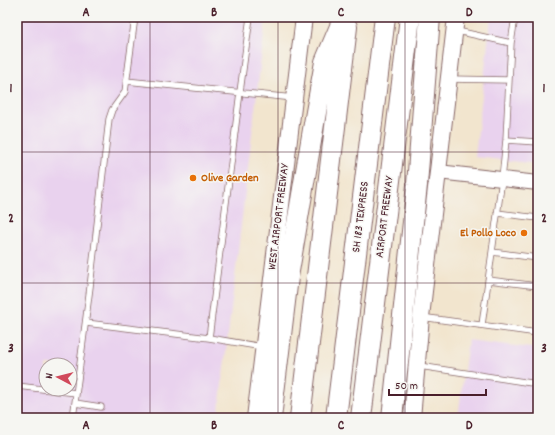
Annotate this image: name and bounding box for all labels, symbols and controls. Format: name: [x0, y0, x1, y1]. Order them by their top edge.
text: A: [82, 4, 90, 23]
text: B: [211, 4, 217, 23]
text: C: [338, 4, 345, 23]
text: D: [466, 4, 473, 23]
text: 1: [10, 80, 13, 99]
text: 1: [543, 80, 546, 99]
street label: WEST AIRPORT FREEWAY: [264, 162, 294, 271]
place label: Olive Garden: [201, 170, 259, 187]
marker: Olive Garden: [188, 173, 198, 183]
street label: AIRPORT FREEWAY: [372, 175, 398, 259]
street label: SH 183 TEXPRESS: [348, 180, 374, 254]
text: 2: [8, 210, 14, 229]
text: 2: [541, 210, 547, 229]
place label: El Pollo Loco: [460, 225, 517, 242]
marker: El Pollo Loco: [519, 228, 529, 238]
text: 3: [8, 340, 14, 359]
text: 3: [541, 340, 547, 359]
north arrow: [38, 357, 78, 397]
scale bar: [389, 371, 486, 397]
text: N: [42, 372, 58, 380]
text: 50 m: [395, 378, 418, 395]
text: A: [82, 417, 90, 435]
text: B: [211, 417, 217, 435]
text: C: [338, 417, 345, 435]
text: D: [466, 417, 473, 435]

